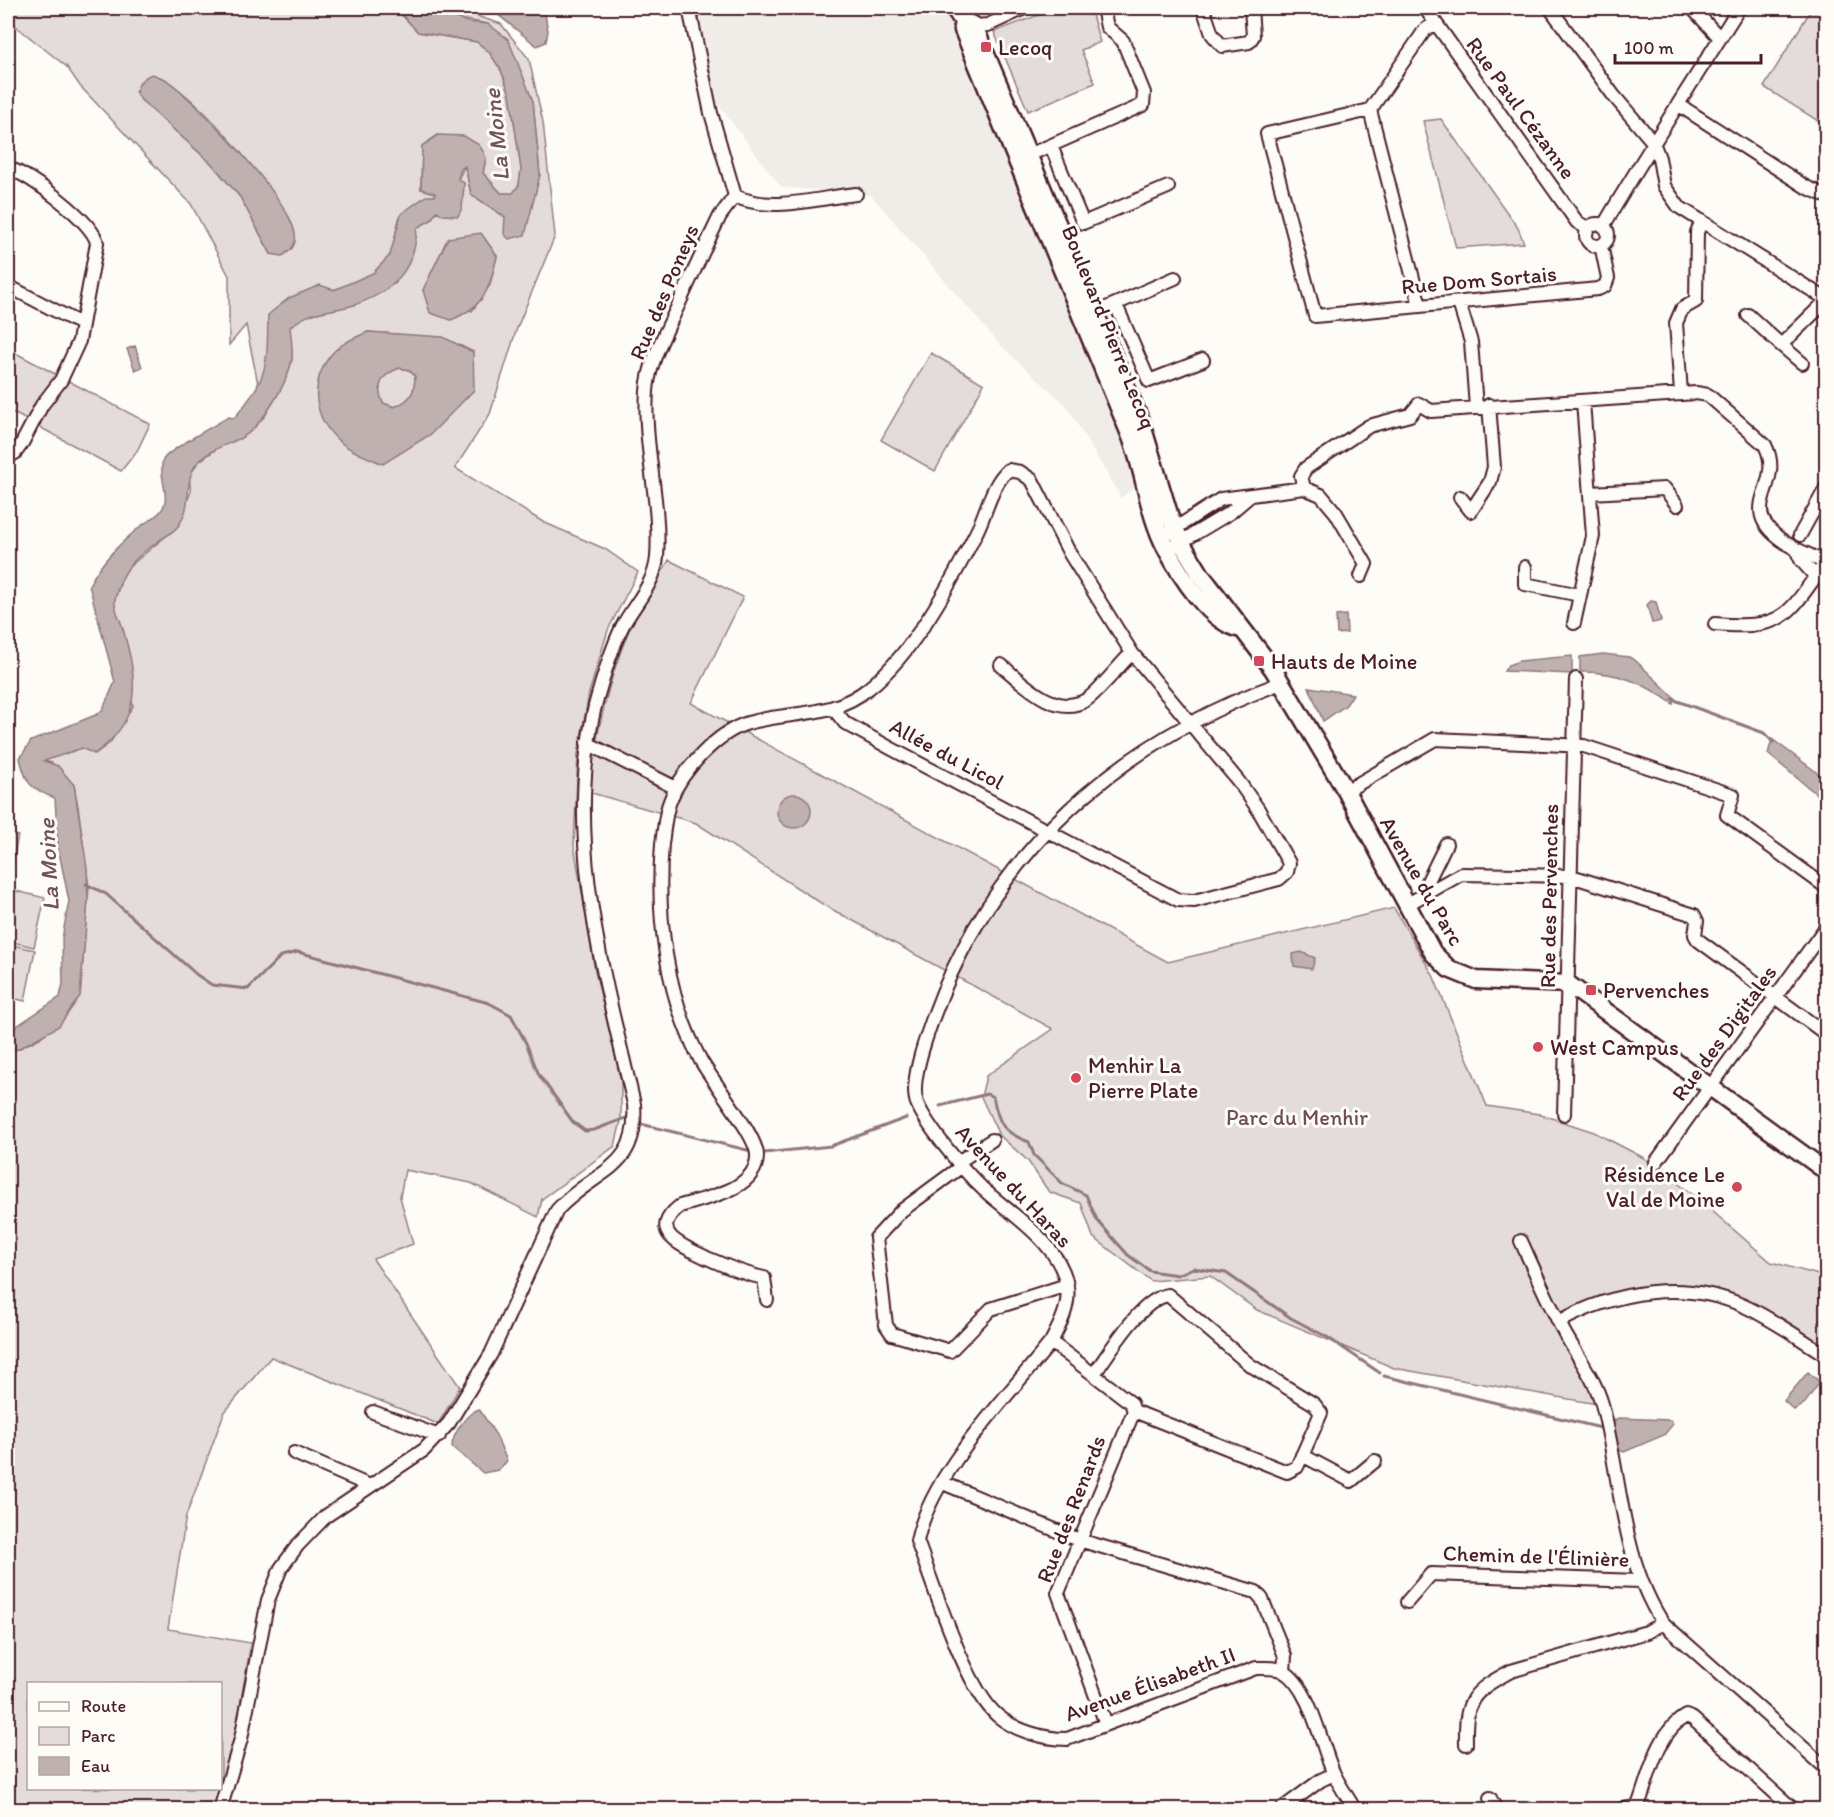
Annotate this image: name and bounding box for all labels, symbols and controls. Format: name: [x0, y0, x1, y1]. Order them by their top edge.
scale bar: [1615, 27, 1760, 65]
street label: Rue Paul Cézanne: [1460, 32, 1582, 184]
place label: Lecoq: [998, 34, 1052, 61]
text: 100 m: [1624, 37, 1674, 59]
marker: Lecoq: [979, 40, 993, 54]
water label: La Moine: [477, 86, 515, 183]
street label: Rue des Poneys: [623, 220, 705, 364]
street label: Boulevard Pierre Lecoq: [1056, 221, 1162, 433]
street label: Rue Dom Sortais: [1400, 260, 1558, 300]
place label: Hauts de Moine: [1271, 648, 1417, 675]
marker: Hauts de Moine: [1252, 654, 1266, 668]
street label: Allée du Licol: [885, 713, 1009, 795]
street label: Rue des Pervenches: [1534, 804, 1564, 988]
street label: Avenue du Parc: [1374, 811, 1470, 951]
water label: La Moine: [31, 816, 65, 912]
street label: Rue des Digitales: [1666, 960, 1782, 1106]
place label: Pervenches: [1603, 977, 1709, 1004]
marker: Pervenches: [1584, 983, 1598, 997]
place label: West Campus: [1550, 1034, 1679, 1061]
marker: West Campus: [1531, 1040, 1545, 1054]
place label: Menhir La Pierre Plate: [1088, 1052, 1198, 1104]
marker: Menhir La Pierre Plate: [1069, 1071, 1083, 1085]
park label: Parc du Menhir: [1226, 1104, 1368, 1131]
street label: Avenue du Haras: [950, 1119, 1078, 1253]
place label: Résidence Le Val de Moine: [1604, 1161, 1725, 1213]
marker: Résidence Le Val de Moine: [1730, 1180, 1744, 1194]
street label: Rue des Renards: [1030, 1431, 1112, 1587]
street label: Chemin de l'Élinière: [1442, 1539, 1630, 1573]
street label: Avenue Élisabeth II: [1061, 1641, 1239, 1727]
legend: [27, 1682, 222, 1790]
text: Route: [81, 1695, 126, 1717]
text: Parc: [81, 1725, 115, 1747]
text: Eau: [81, 1755, 110, 1777]

